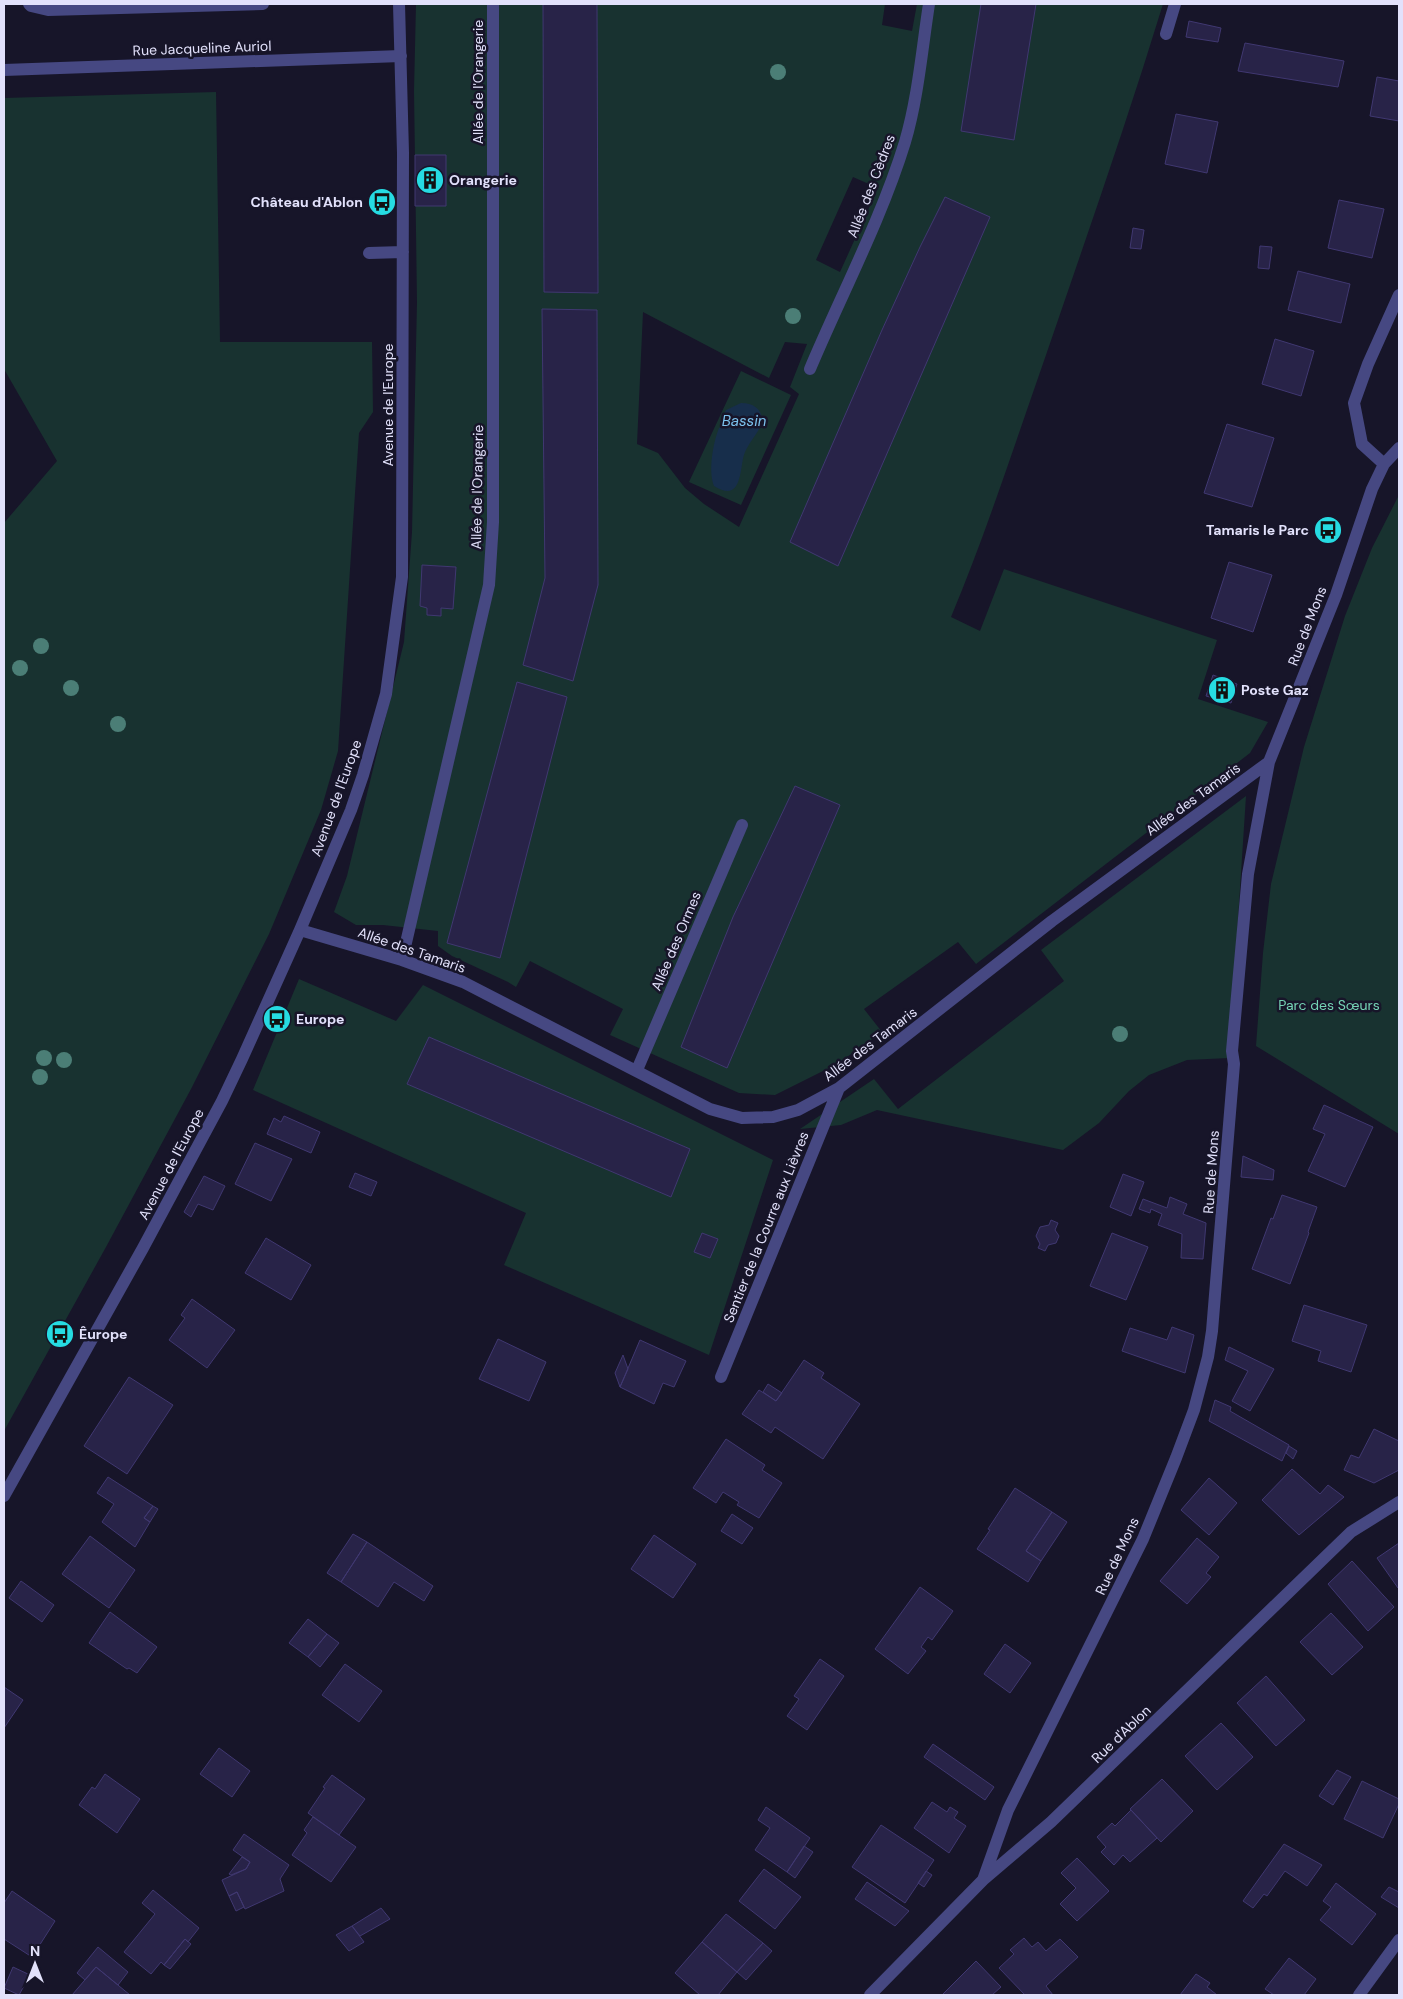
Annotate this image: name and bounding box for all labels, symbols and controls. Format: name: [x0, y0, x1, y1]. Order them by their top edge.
street label: Allée de l'Orangerie: [469, 20, 487, 144]
street label: Rue Jacqueline Auriol: [132, 37, 272, 59]
street label: Allée des Cèdres: [843, 132, 899, 240]
building icon: Orangerie: [415, 165, 445, 195]
place label: Orangerie: [449, 171, 517, 189]
bus stop icon: Château d'Ablon: [367, 187, 397, 217]
place label: Château d'Ablon: [250, 193, 363, 211]
street label: Avenue de l'Europe: [379, 343, 397, 466]
water label: Bassin: [722, 411, 767, 431]
street label: Allée de l'Orangerie: [467, 425, 487, 549]
bus stop icon: Tamaris le Parc: [1313, 515, 1343, 545]
place label: Tamaris le Parc: [1206, 521, 1309, 539]
street label: Rue de Mons: [1284, 584, 1330, 668]
building icon: Poste Gaz: [1207, 675, 1237, 705]
place label: Poste Gaz: [1241, 681, 1309, 699]
street label: Avenue de l'Europe: [307, 737, 366, 859]
street label: Allée des Tamaris: [1142, 759, 1244, 839]
street label: Allée des Ormes: [647, 889, 705, 993]
street label: Allée des Tamaris: [356, 923, 468, 977]
park label: Parc des Sœurs: [1278, 996, 1380, 1014]
street label: Allée des Tamaris: [820, 1003, 920, 1085]
bus stop icon: Europe: [262, 1004, 292, 1034]
place label: Europe: [296, 1010, 345, 1028]
street label: Avenue de l'Europe: [134, 1105, 208, 1223]
street label: Sentier de la Courre aux Lièvres: [719, 1129, 813, 1325]
street label: Rue de Mons: [1199, 1130, 1223, 1214]
bus stop icon: Êurope: [45, 1319, 75, 1349]
place label: Êurope: [79, 1325, 128, 1343]
street label: Rue de Mons: [1091, 1514, 1143, 1598]
street label: Rue d'Ablon: [1088, 1701, 1154, 1767]
north arrow: [10, 1939, 60, 1989]
text: N: [30, 1942, 40, 1960]

